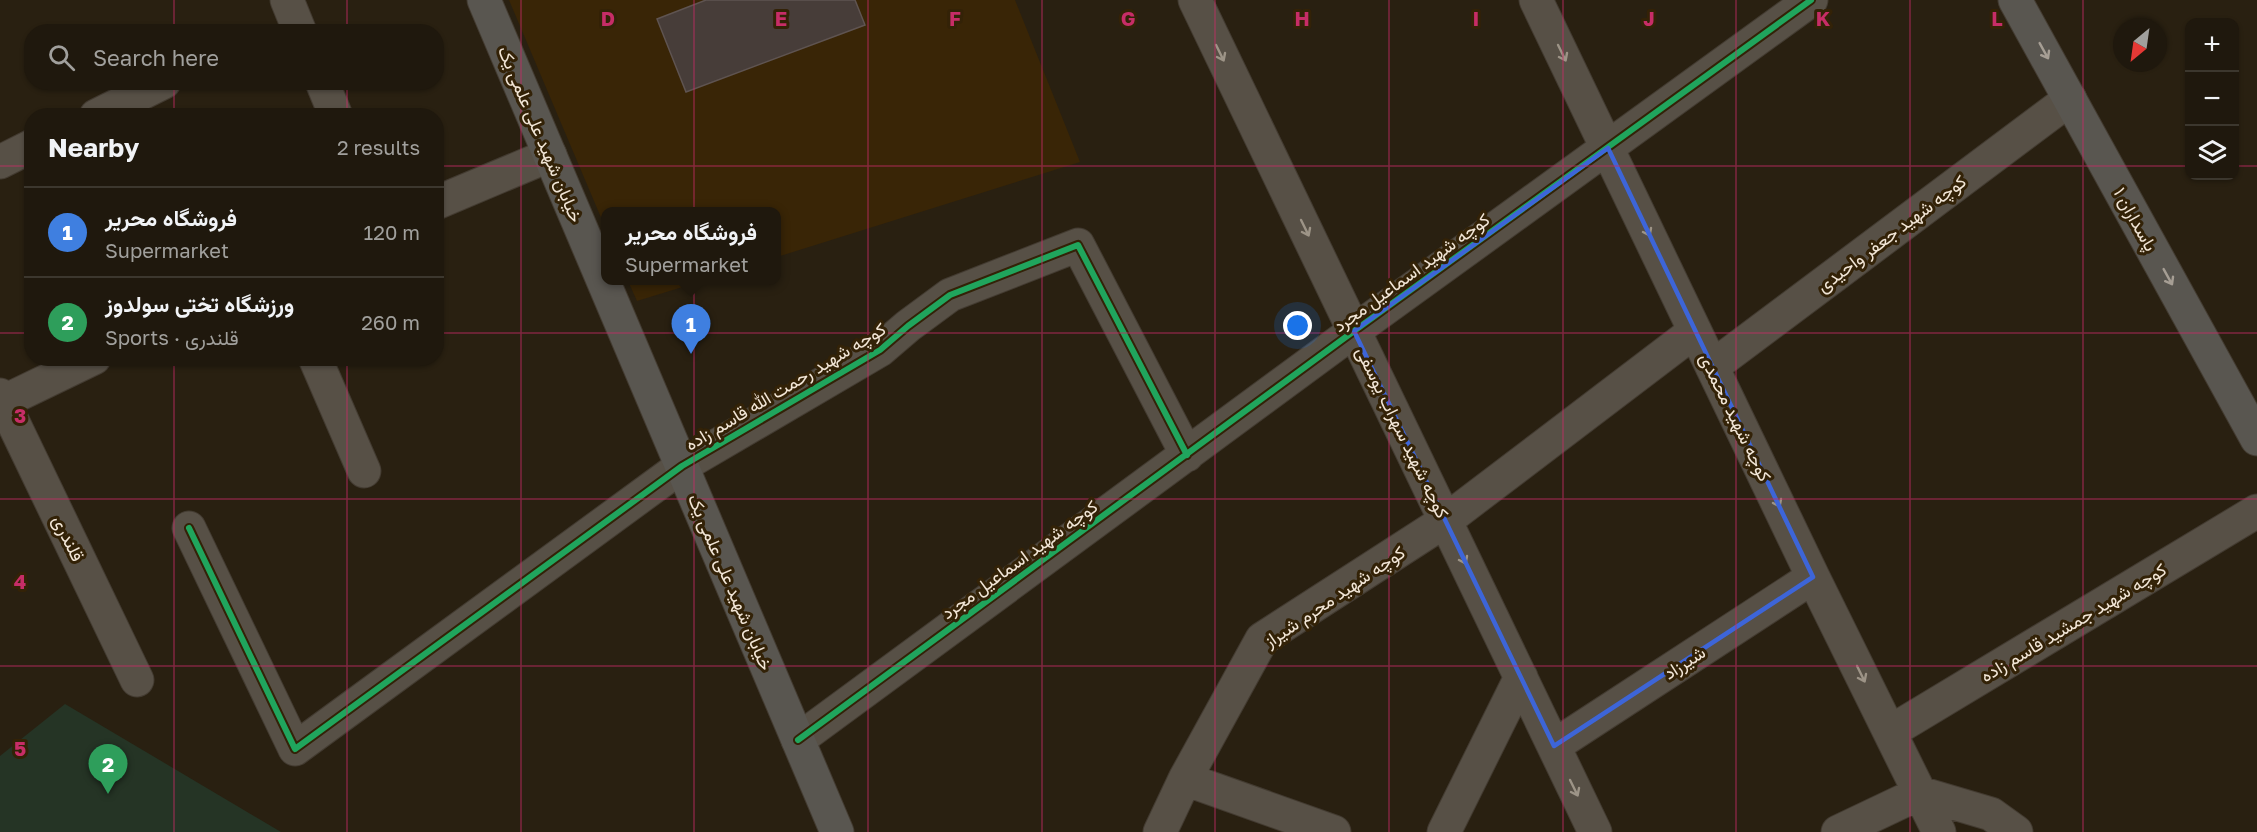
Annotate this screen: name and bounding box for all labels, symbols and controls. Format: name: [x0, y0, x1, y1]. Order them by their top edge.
text: D: [601, 6, 615, 30]
text: E: [775, 6, 787, 30]
text: F: [949, 6, 961, 30]
text: G: [1121, 6, 1135, 30]
text: H: [1294, 6, 1310, 30]
text: I: [1473, 6, 1479, 30]
text: J: [1643, 6, 1655, 30]
text: K: [1816, 6, 1831, 30]
text: L: [1991, 6, 2003, 30]
north arrow: [2113, 18, 2167, 72]
map controls: [2185, 18, 2239, 180]
button: +: [2185, 18, 2239, 72]
search box: [24, 24, 444, 90]
icon: search: [45, 41, 78, 74]
street label: خیابان شهید علی علمی یک: [493, 42, 588, 226]
one-way arrow: [2038, 42, 2050, 59]
one-way arrow: [1215, 43, 1227, 61]
one-way arrow: [1556, 43, 1568, 61]
text: Search here: [93, 44, 219, 71]
button: −: [2185, 72, 2239, 126]
button: layers: [2185, 126, 2239, 180]
text: Nearby: [48, 132, 139, 163]
text: 2 results: [337, 135, 420, 159]
street label: کوچه شهید جعفر واحیدی: [1812, 170, 1971, 298]
street label: پاسداران ۱: [2108, 183, 2162, 256]
text: فروشگاه محریر: [105, 204, 237, 231]
popup: [601, 207, 781, 285]
street label: کوچه شهید اسماعیل مجرد: [1328, 208, 1495, 338]
text: فروشگاه محریر: [625, 218, 757, 245]
one-way arrow: [1299, 219, 1311, 237]
one-way arrow: [1641, 219, 1653, 237]
text: 1: [62, 220, 73, 244]
text: 120 m: [364, 220, 420, 244]
text: Supermarket: [105, 238, 229, 262]
text: Supermarket: [625, 252, 749, 276]
one-way arrow: [2162, 268, 2174, 285]
text: ورزشگاه تختی سولدوز: [105, 290, 294, 317]
pin: 1: [672, 304, 710, 354]
text: 2: [61, 310, 74, 334]
text: 260 m: [361, 310, 420, 334]
your location: [1283, 311, 1312, 340]
street label: کوچه شهید رحمت الله قاسم زاده: [681, 317, 890, 456]
text: Sports · قلندری: [105, 325, 239, 349]
street label: کوچه شهید سهراب یوسفی: [1350, 343, 1454, 522]
street label: کوچه شهید محمدی: [1694, 349, 1777, 486]
text: 3: [14, 403, 26, 427]
street label: خیابان شهید علی علمی یک: [683, 490, 778, 674]
one-way arrow: [1770, 490, 1782, 508]
street label: کوچه شهید اسماعیل مجرد: [936, 495, 1103, 625]
street label: قلندری: [48, 511, 90, 565]
street label: کوچه شهید محرم شیراز: [1258, 541, 1410, 654]
one-way arrow: [1457, 546, 1469, 564]
street label: کوچه شهید جمشید قاسم زاده: [1976, 558, 2171, 688]
text: 4: [14, 569, 26, 593]
street label: شیرزاد: [1659, 640, 1710, 685]
one-way arrow: [1856, 665, 1867, 683]
text: 5: [14, 736, 26, 760]
pin: 2: [88, 744, 128, 794]
one-way arrow: [1569, 779, 1581, 797]

